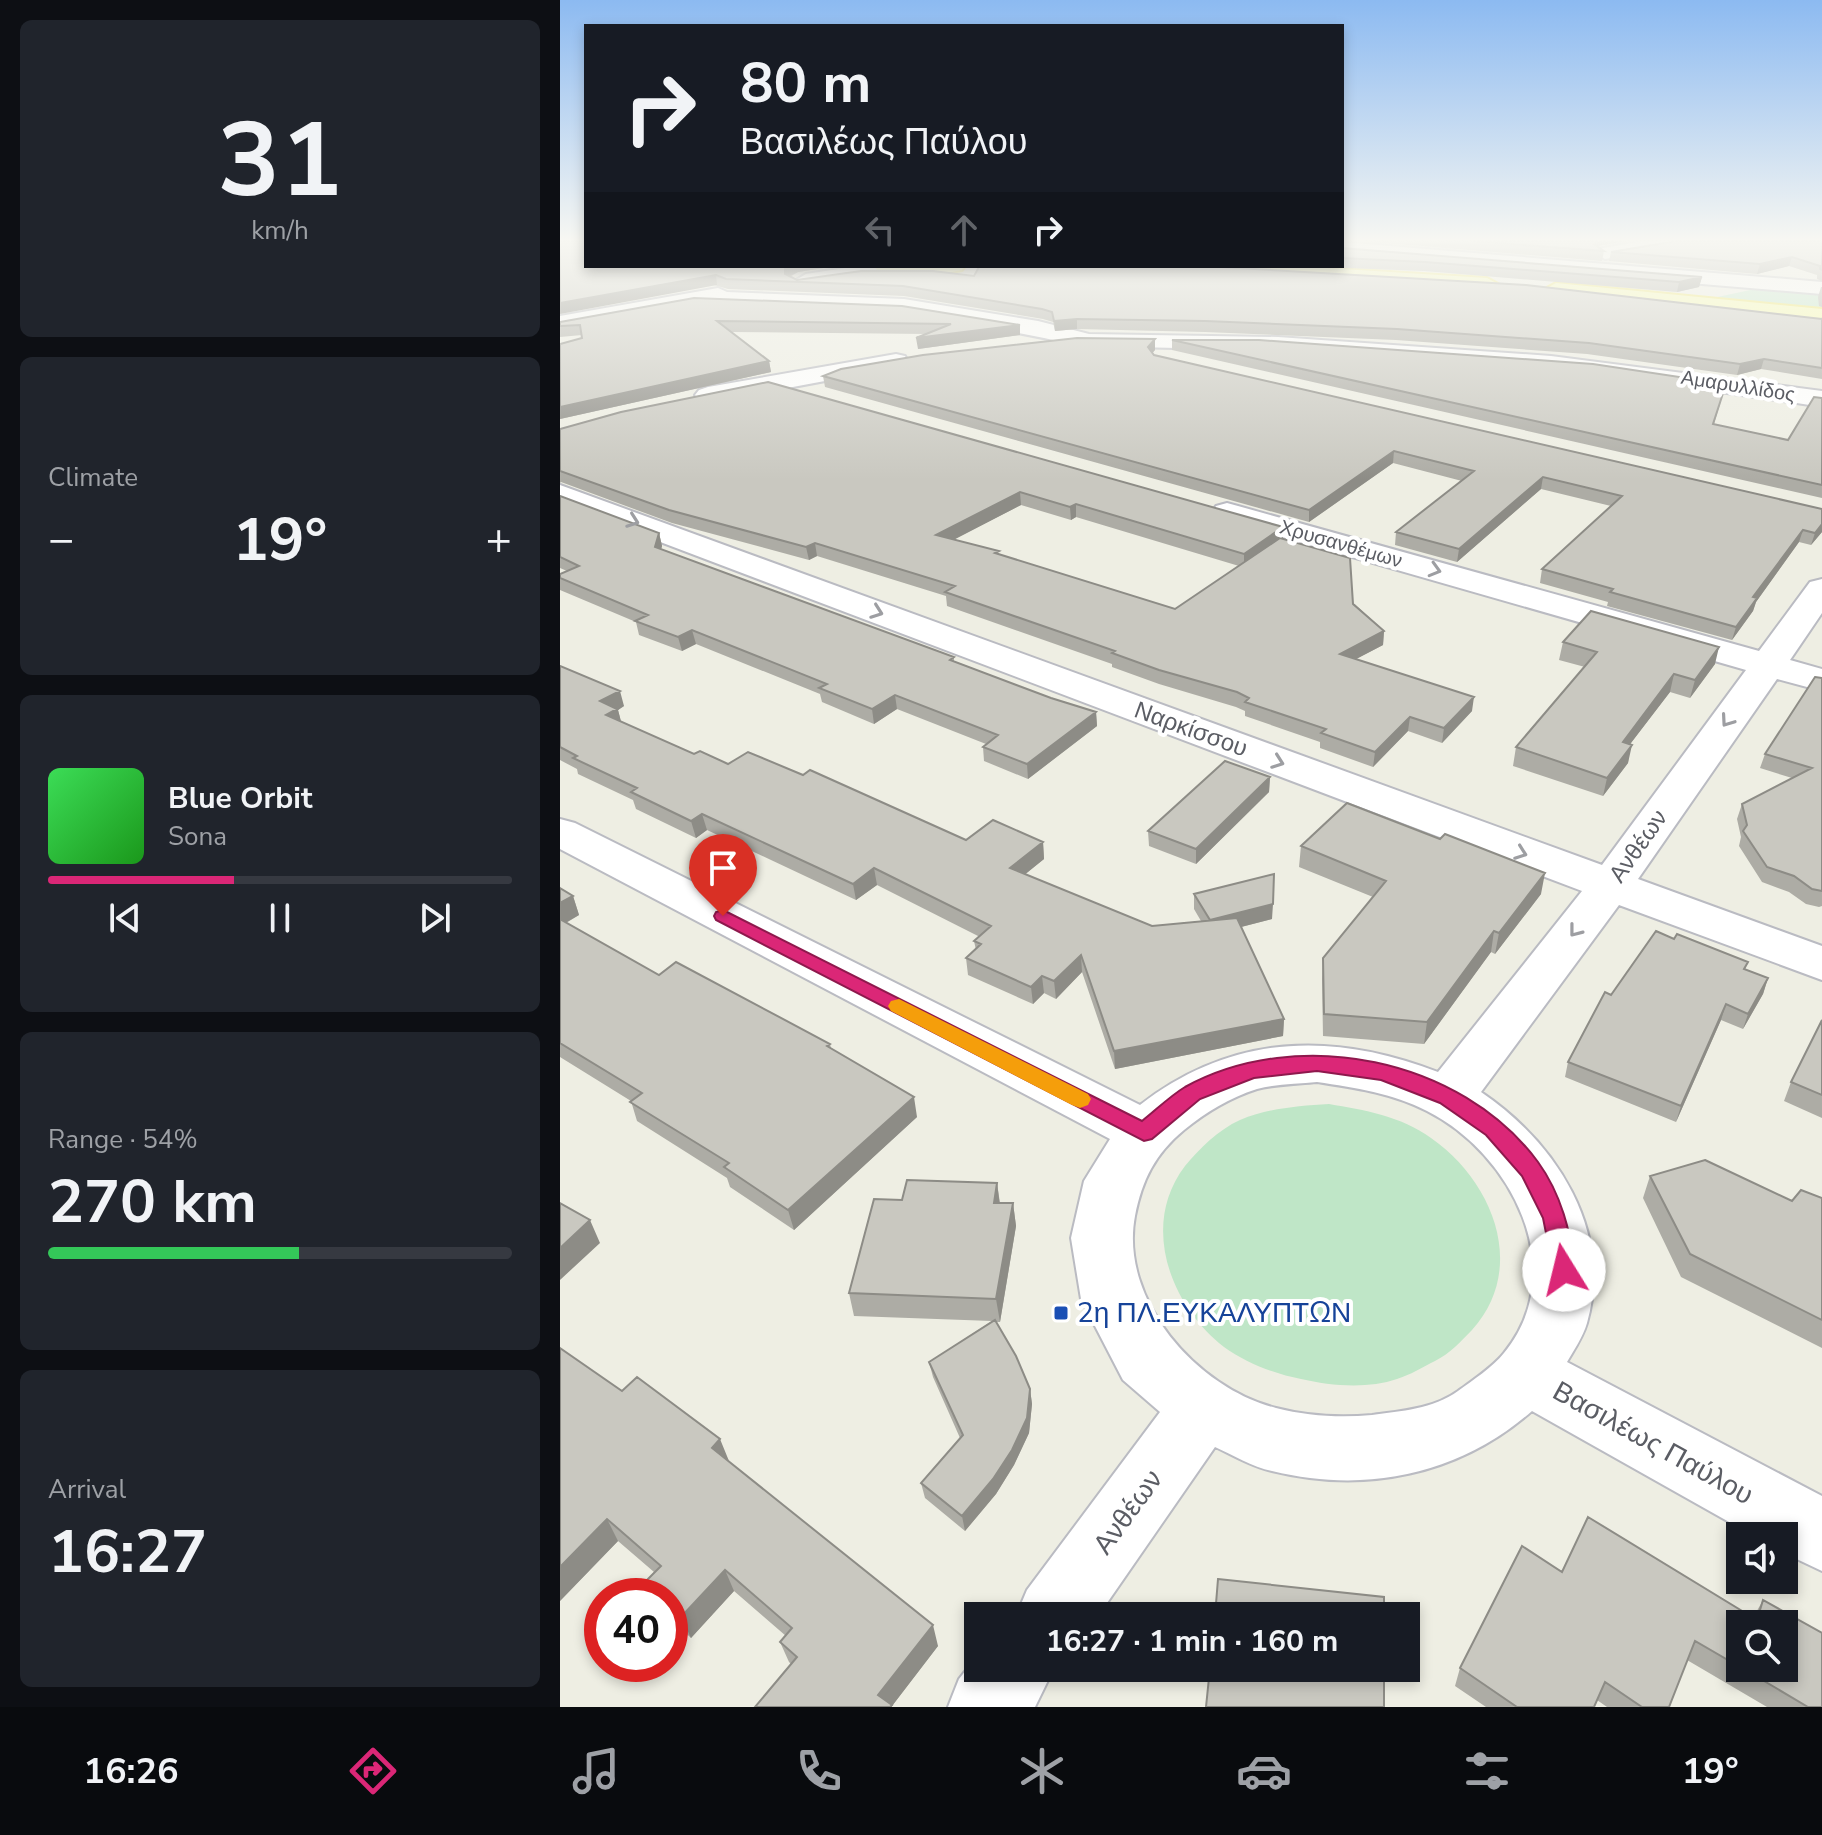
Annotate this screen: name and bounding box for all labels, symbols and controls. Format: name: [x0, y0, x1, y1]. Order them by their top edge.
text: 80 m: [740, 45, 871, 122]
icon: right: [608, 56, 712, 160]
text: 31: [218, 90, 342, 232]
text: Βασιλέως Παύλου: [740, 118, 1027, 167]
icon: left: [858, 208, 902, 252]
icon: ahead: [942, 208, 986, 252]
icon: right: [1026, 208, 1070, 252]
text: km/h: [251, 213, 309, 248]
street label: Αμαρυλλίδος: [1679, 364, 1797, 408]
text: Climate: [48, 460, 138, 495]
text: 19°: [233, 499, 327, 581]
text: −: [48, 510, 74, 570]
text: +: [486, 510, 512, 570]
one-way arrow: [625, 511, 639, 528]
street label: Χρυσανθέμων: [1277, 514, 1405, 574]
one-way arrow: [1427, 561, 1441, 577]
one-way arrow: [869, 602, 883, 619]
street label: Ναρκίσσου: [1130, 694, 1252, 764]
one-way arrow: [1722, 712, 1737, 726]
one-way arrow: [1270, 752, 1284, 769]
text: Blue Orbit: [168, 778, 312, 819]
street label: Ανθέων: [1601, 803, 1675, 889]
text: Sona: [168, 819, 227, 854]
pin: [689, 834, 757, 916]
one-way arrow: [1513, 843, 1527, 860]
icon: arrive: [701, 846, 745, 890]
icon: previous: [103, 896, 147, 940]
icon: pause: [258, 896, 302, 940]
icon: next: [413, 896, 457, 940]
one-way arrow: [1570, 923, 1584, 937]
text: Range · 54%: [48, 1122, 198, 1157]
text: 270 km: [48, 1161, 257, 1243]
position arrow: [1522, 1228, 1606, 1312]
place label: 2η ΠΛ.ΕΥΚΑΛΥΠΤΩΝ: [1077, 1294, 1351, 1332]
marker: 2η ΠΛ.ΕΥΚΑΛΥΠΤΩΝ: [1052, 1304, 1070, 1322]
street label: Βασιλέως Παύλου: [1546, 1372, 1760, 1514]
street label: Ανθέων: [1084, 1462, 1172, 1562]
text: Arrival: [48, 1472, 126, 1507]
text: 16:27: [48, 1511, 207, 1593]
map controls: [1726, 1522, 1798, 1682]
button: sound: [1726, 1522, 1798, 1594]
speed limit sign: 40: [584, 1578, 688, 1682]
button: search: [1726, 1610, 1798, 1682]
text: 16:27 · 1 min · 160 m: [1046, 1621, 1338, 1662]
icon: directions: [345, 1743, 401, 1799]
icon: music: [568, 1743, 624, 1799]
icon: phone: [791, 1743, 847, 1799]
icon: climate: [1014, 1743, 1070, 1799]
icon: car: [1236, 1743, 1292, 1799]
icon: filters: [1459, 1743, 1515, 1799]
text: 16:26: [83, 1747, 179, 1796]
text: 19°: [1682, 1747, 1739, 1796]

